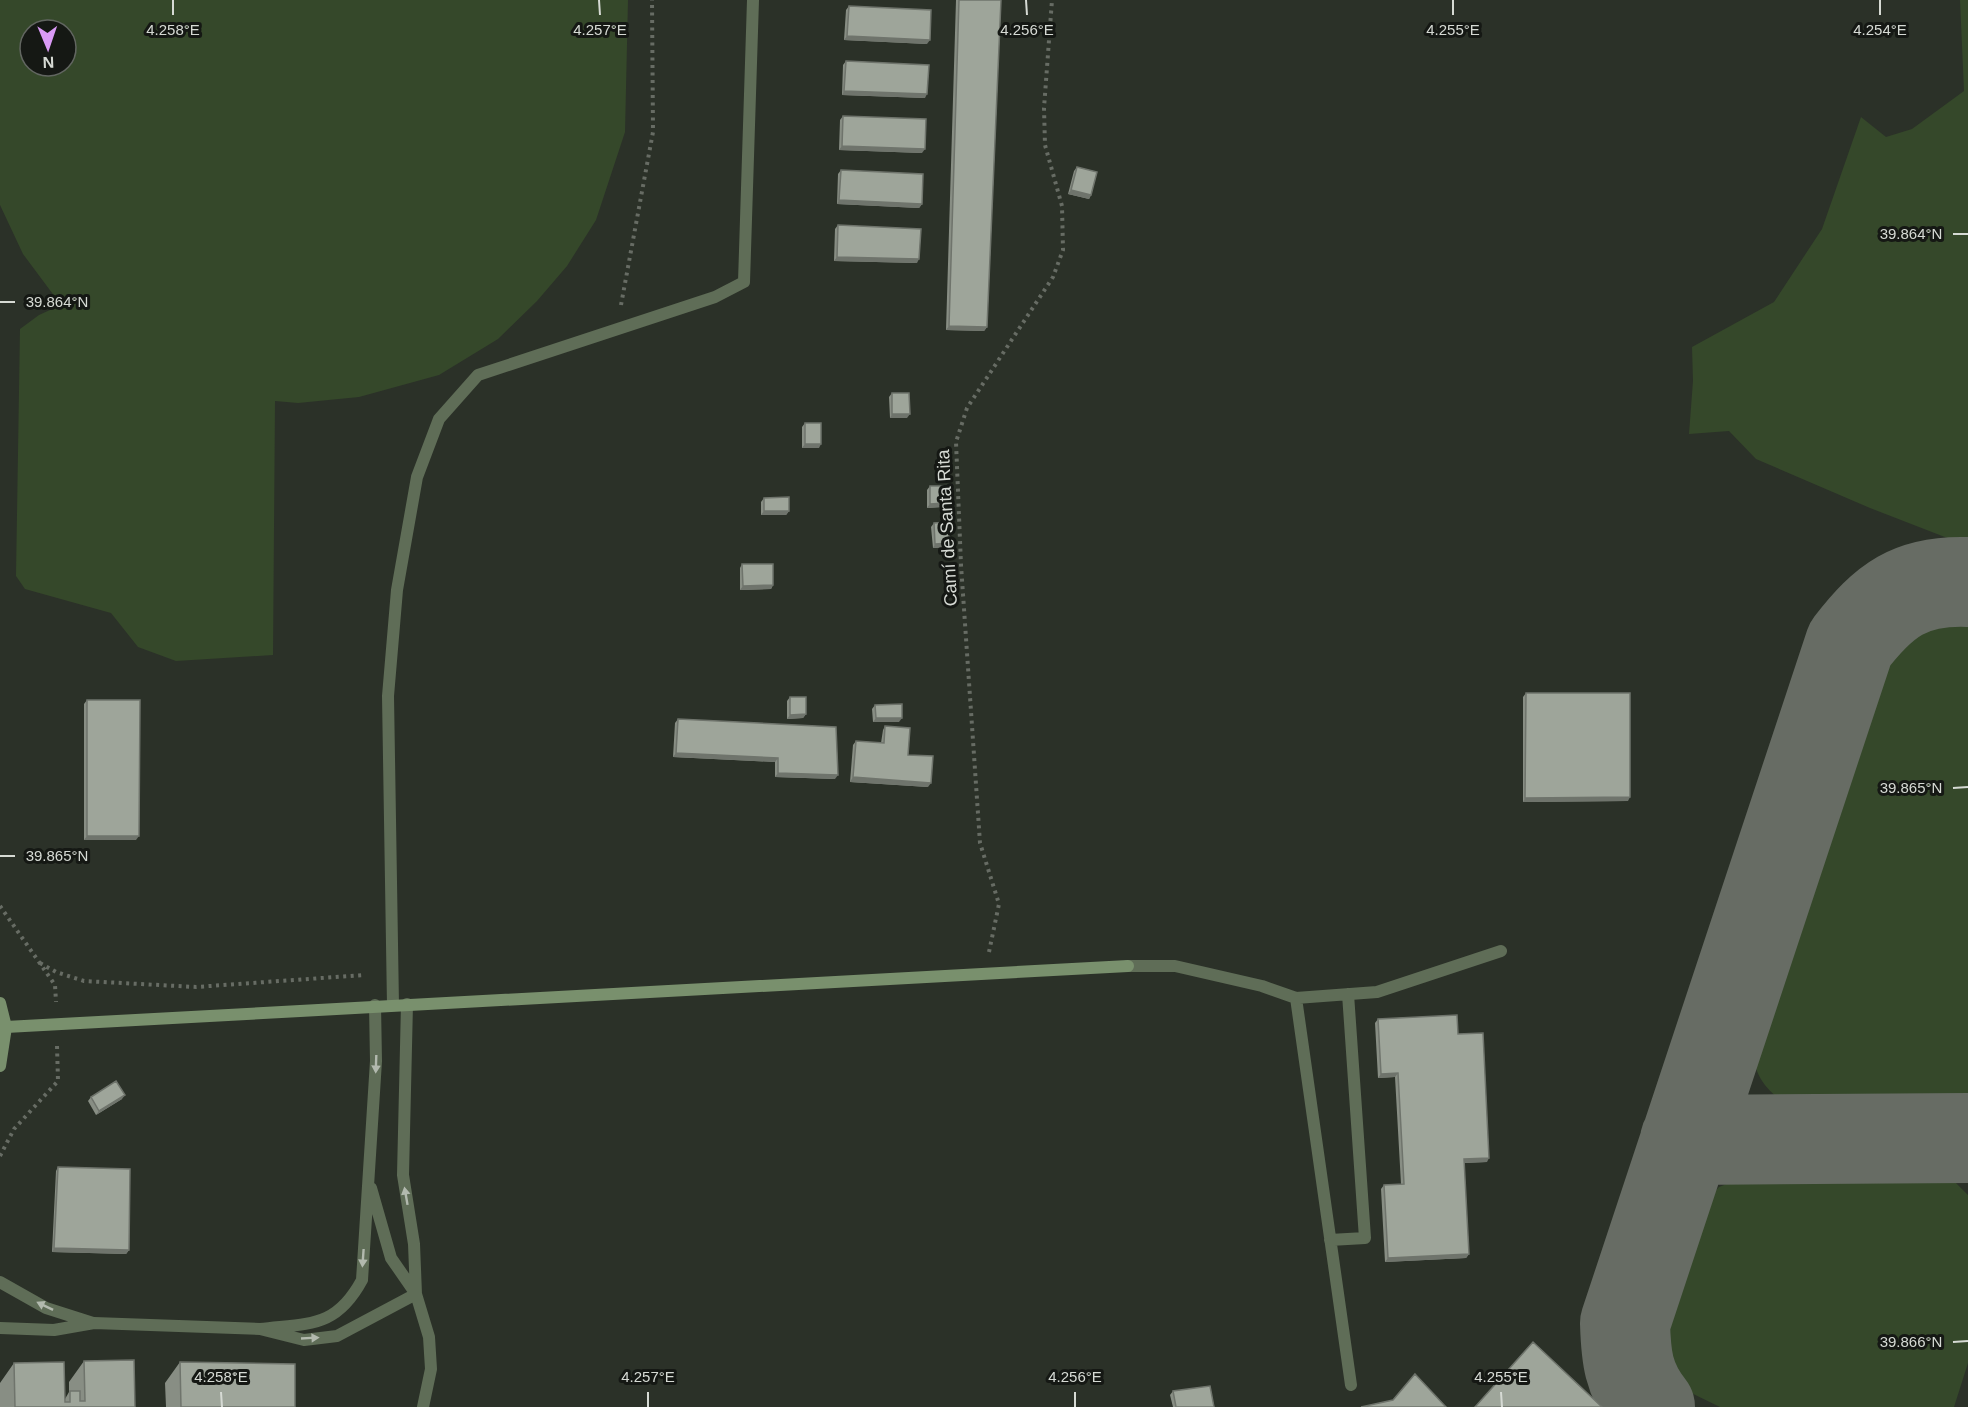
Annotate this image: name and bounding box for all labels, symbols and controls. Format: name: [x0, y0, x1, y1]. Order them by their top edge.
north arrow: [18, 18, 78, 78]
text: 4.258°E: [146, 21, 200, 38]
text: 4.257°E: [573, 21, 627, 38]
text: 4.256°E: [1000, 21, 1054, 38]
text: 4.255°E: [1426, 21, 1480, 38]
text: 4.254°E: [1853, 21, 1907, 38]
text: N: [42, 54, 55, 71]
text: 39.864°N: [1880, 225, 1942, 242]
text: 39.864°N: [26, 293, 88, 310]
street label: Camí de Santa Rita: [933, 448, 961, 607]
text: 39.865°N: [1880, 779, 1942, 796]
text: 39.865°N: [26, 847, 88, 864]
one-way arrow: [371, 1054, 380, 1073]
one-way arrow: [401, 1186, 410, 1205]
one-way arrow: [358, 1249, 368, 1268]
one-way arrow: [36, 1301, 54, 1311]
text: 39.866°N: [1880, 1333, 1942, 1350]
one-way arrow: [301, 1334, 320, 1343]
text: 4.258°E: [194, 1368, 248, 1385]
text: 4.257°E: [621, 1368, 675, 1385]
text: 4.256°E: [1048, 1368, 1102, 1385]
text: 4.255°E: [1474, 1368, 1528, 1385]

